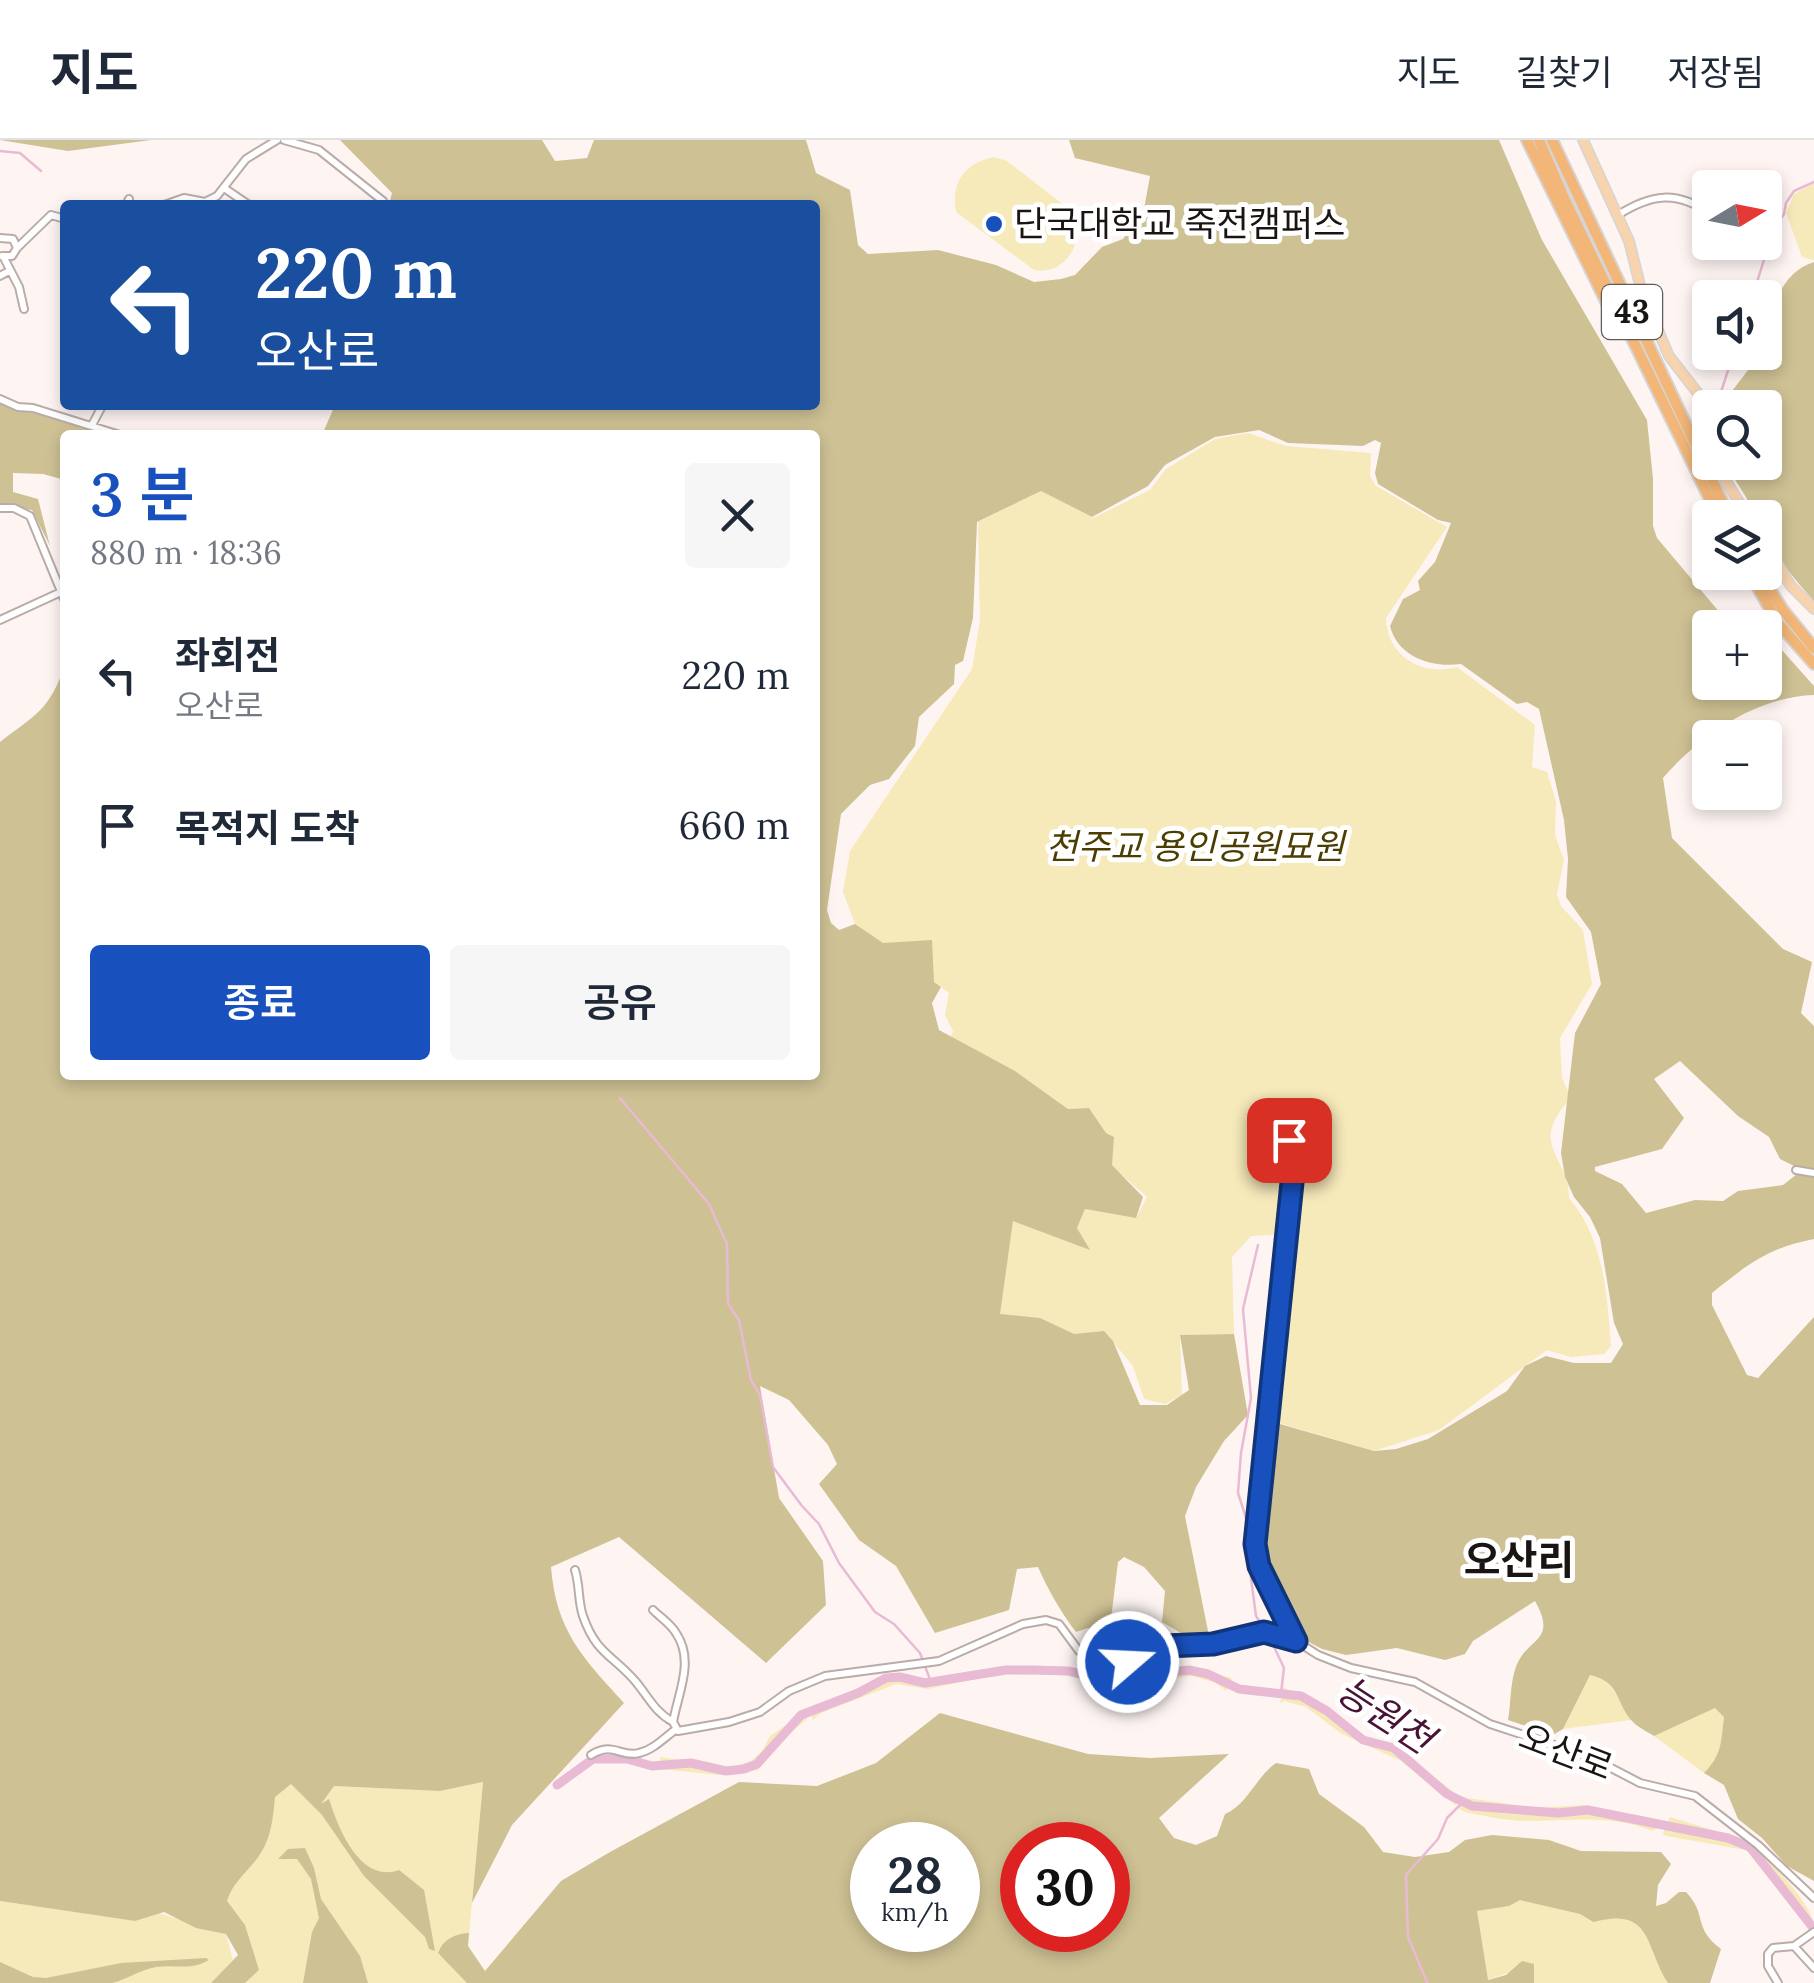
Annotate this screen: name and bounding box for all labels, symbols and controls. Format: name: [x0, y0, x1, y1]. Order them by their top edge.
text: 지도: [50, 42, 138, 103]
text: 지도: [1396, 50, 1461, 95]
text: 길찾기: [1516, 50, 1612, 95]
text: 저장됨: [1667, 50, 1764, 95]
north arrow: [1692, 170, 1782, 260]
map controls: [1692, 170, 1782, 810]
place label: 단국대학교 죽전캠퍼스: [1014, 201, 1345, 246]
marker: 단국대학교 죽전캠퍼스: [983, 213, 1005, 235]
text: 220 m: [255, 228, 457, 317]
icon: left: [90, 240, 220, 370]
button: sound: [1692, 280, 1782, 370]
road number: 43: [1602, 285, 1662, 339]
text: 오산로: [255, 322, 379, 379]
button: search: [1692, 390, 1782, 480]
text: 3 분: [90, 456, 195, 532]
button: close: [685, 463, 790, 568]
button: layers: [1692, 500, 1782, 590]
text: 880 m · 18:36: [90, 532, 282, 573]
button: +: [1692, 610, 1782, 700]
text: 좌회전: [175, 631, 280, 679]
icon: left: [90, 648, 145, 703]
text: 220 m: [682, 651, 790, 699]
text: 오산로: [175, 685, 263, 726]
button: −: [1692, 720, 1782, 810]
icon: arrive: [90, 798, 145, 853]
text: 660 m: [679, 801, 790, 849]
text: 목적지 도착: [175, 804, 360, 852]
park label: 천주교 용인공원묘원: [1045, 824, 1347, 869]
button: 종료: [90, 945, 430, 1060]
button: 공유: [450, 945, 790, 1060]
pin: [1247, 1098, 1332, 1183]
icon: arrive: [1262, 1113, 1317, 1168]
district label: 오산리: [1464, 1534, 1574, 1585]
position arrow: [1076, 1610, 1180, 1714]
water label: 능원천: [1328, 1665, 1446, 1765]
street label: 오산로: [1513, 1713, 1619, 1790]
speed limit sign: 30: [1000, 1822, 1130, 1952]
text: 28: [887, 1843, 943, 1907]
text: km/h: [881, 1896, 949, 1928]

